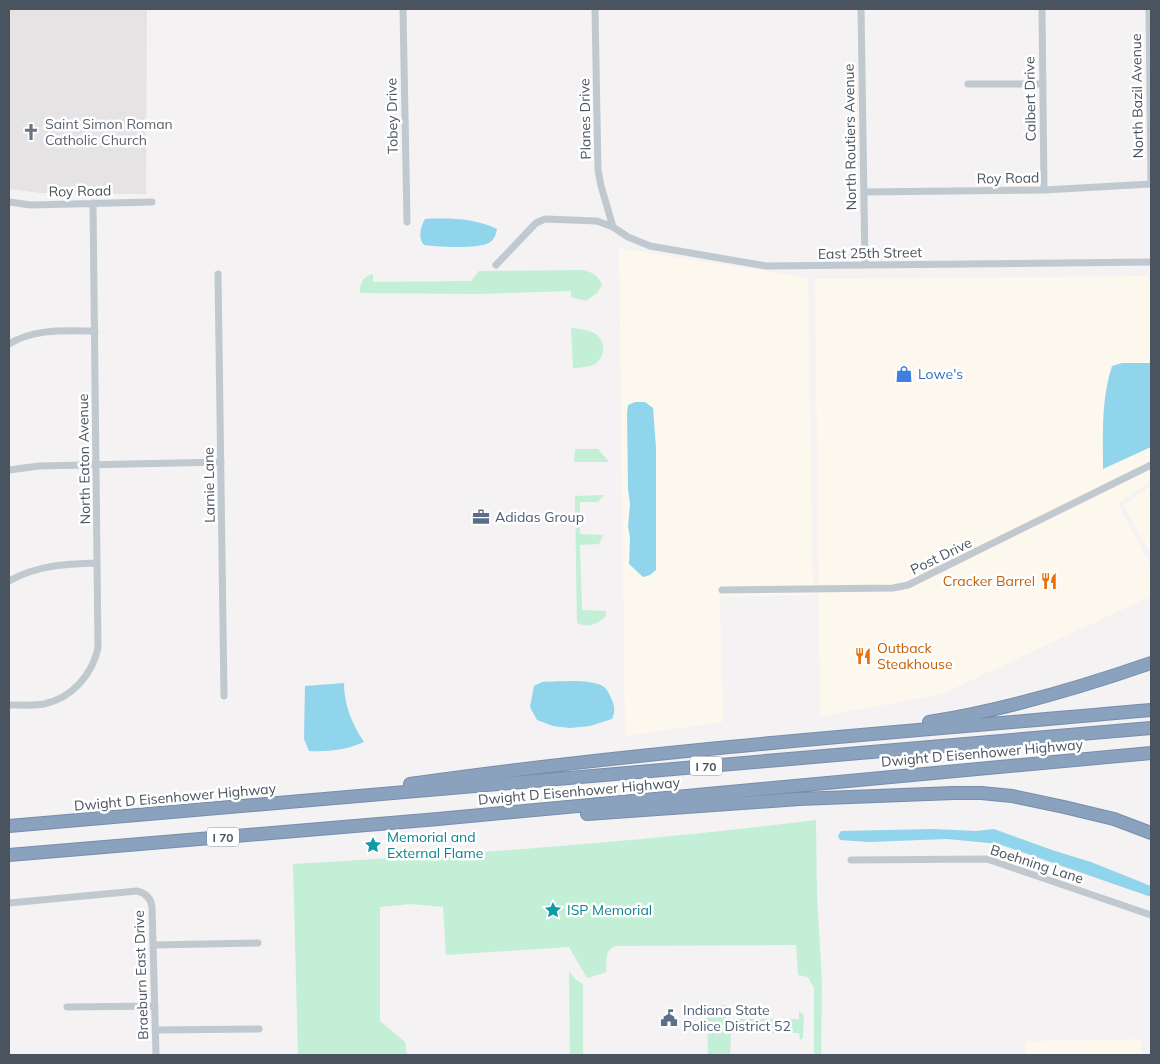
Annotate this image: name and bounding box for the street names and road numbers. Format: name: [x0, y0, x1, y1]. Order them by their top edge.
street label: North Bazil Avenue: [1127, 33, 1147, 159]
street label: Calbert Drive: [1020, 56, 1040, 142]
street label: North Routiers Avenue: [840, 64, 860, 210]
street label: Tobey Drive: [382, 78, 402, 154]
street label: Planes Drive: [575, 78, 595, 160]
street label: Roy Road: [976, 168, 1040, 188]
street label: Roy Road: [48, 181, 112, 201]
street label: East 25th Street: [818, 243, 922, 263]
street label: North Eaton Avenue: [74, 394, 94, 524]
street label: Larnie Lane: [199, 447, 219, 523]
street label: Post Drive: [907, 533, 975, 579]
street label: Dwight D Eisenhower Highway: [880, 735, 1084, 771]
road number: I 70: [690, 756, 722, 776]
street label: Dwight D Eisenhower Highway: [477, 773, 681, 809]
street label: Dwight D Eisenhower Highway: [73, 779, 277, 815]
road number: I 70: [207, 828, 239, 846]
street label: Boehning Lane: [988, 840, 1086, 888]
street label: Braeburn East Drive: [130, 910, 152, 1040]

